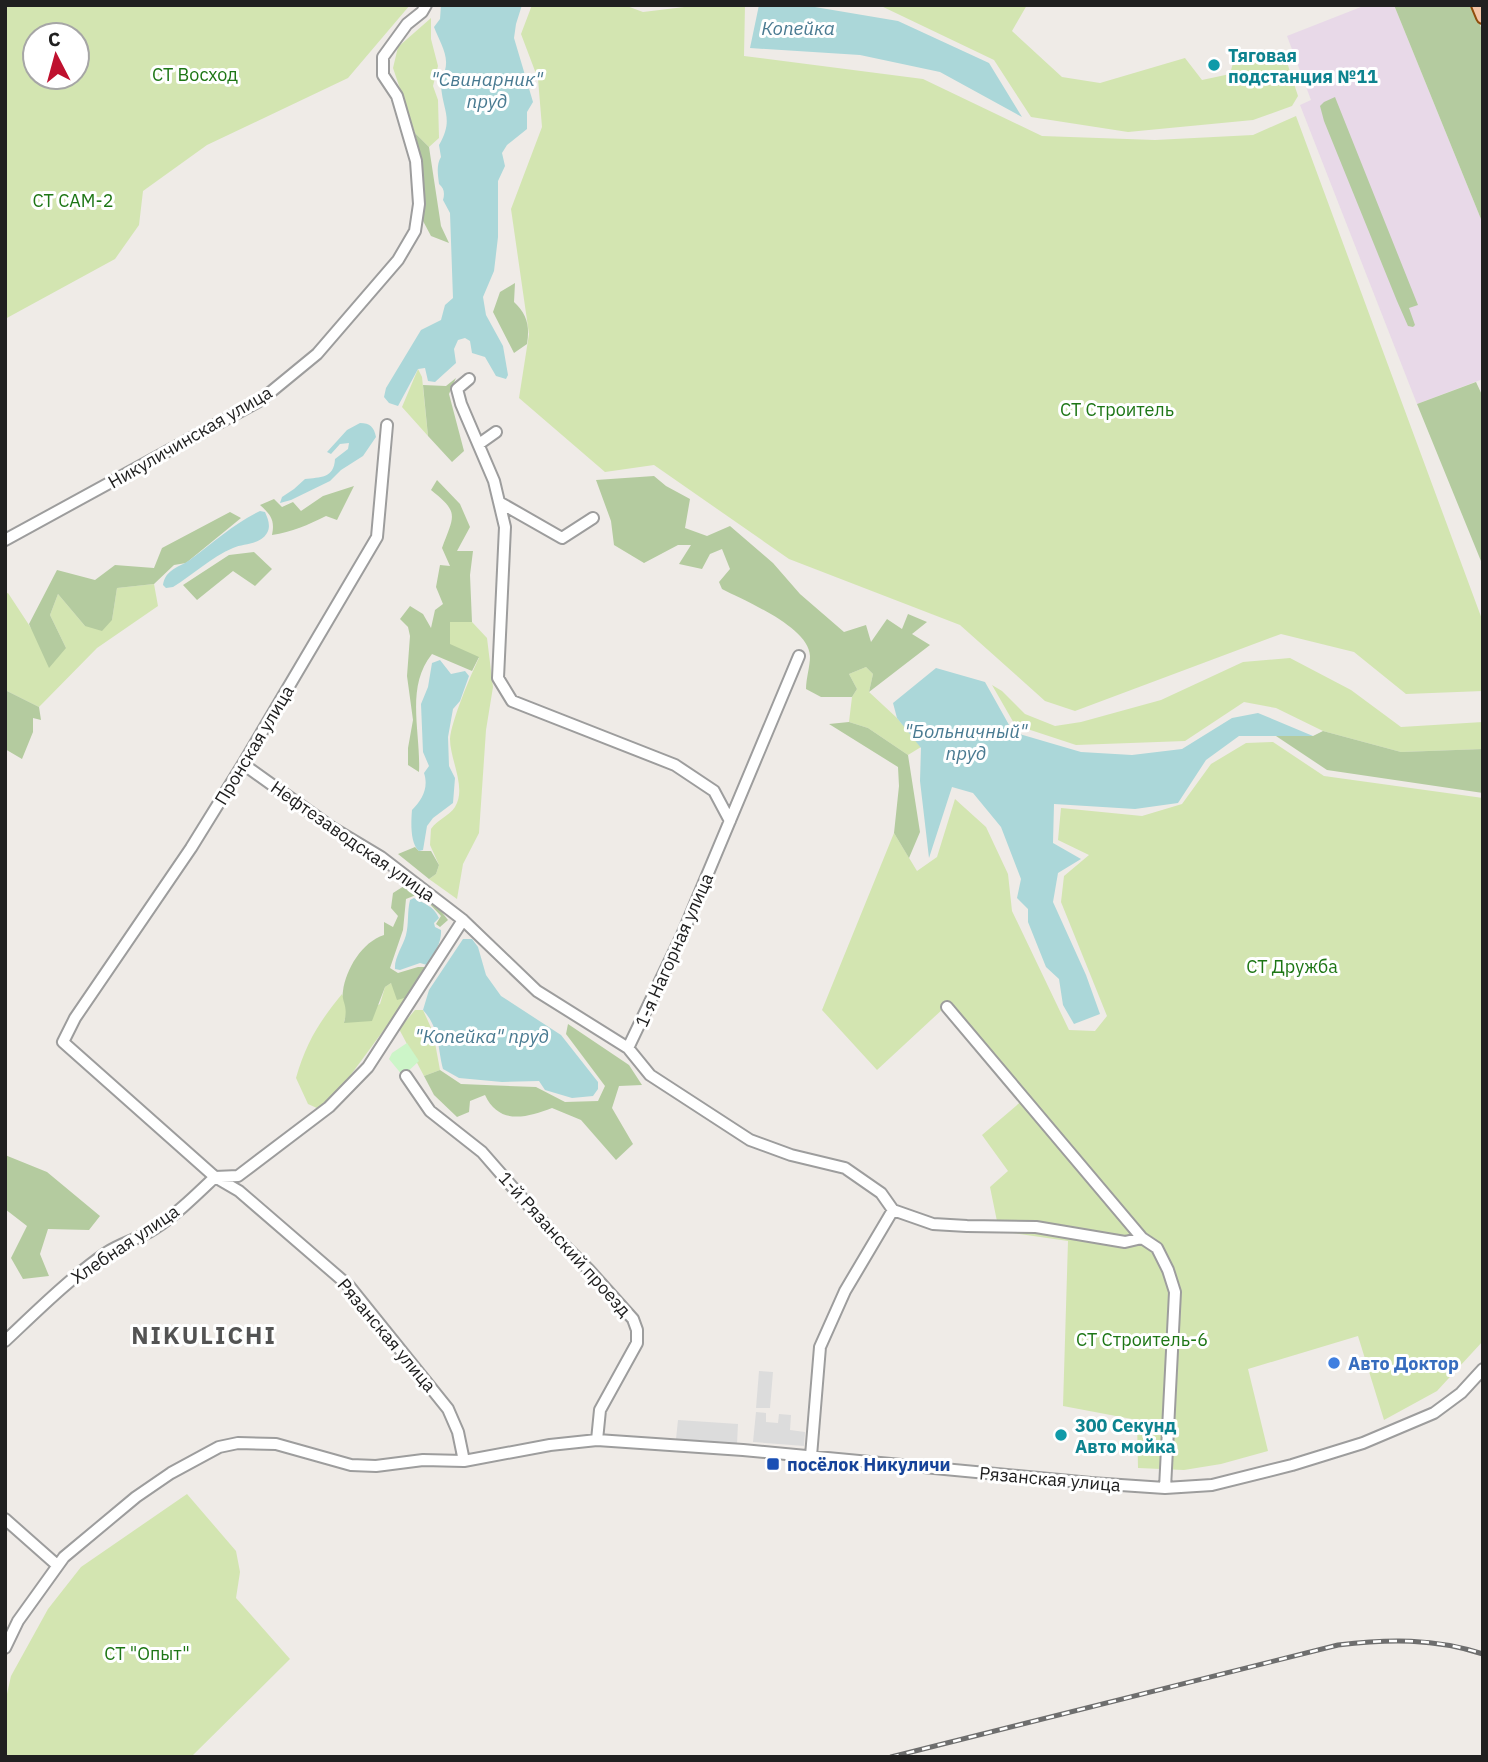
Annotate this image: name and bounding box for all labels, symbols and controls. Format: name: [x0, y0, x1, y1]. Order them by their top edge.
water label: Копейка: [761, 16, 835, 40]
north arrow: [21, 21, 91, 91]
text: С: [47, 27, 62, 52]
place label: Тяговая подстанция №11: [1228, 44, 1378, 88]
marker: Тяговая подстанция №11: [1206, 57, 1222, 73]
park label: СТ Восход: [152, 63, 238, 86]
water label: "Свинарник" пруд: [431, 67, 544, 113]
park label: СТ САМ-2: [33, 189, 113, 212]
street label: Никуличинская улица: [104, 380, 276, 493]
park label: СТ Строитель: [1060, 398, 1174, 421]
street label: Пронская улица: [209, 681, 299, 809]
water label: "Больничный" пруд: [905, 719, 1029, 765]
street label: Нефтезаводская улица: [266, 775, 440, 907]
street label: 1-я Нагорная улица: [630, 869, 718, 1031]
park label: СТ Дружба: [1246, 955, 1338, 978]
water label: "Копейка" пруд: [415, 1024, 549, 1048]
street label: 1-й Рязанский проезд: [494, 1167, 636, 1321]
street label: Хлебная улица: [67, 1199, 184, 1289]
street label: Рязанская улица: [333, 1273, 442, 1397]
district label: NIKULICHI: [131, 1319, 277, 1351]
park label: СТ Строитель-6: [1076, 1328, 1208, 1351]
place label: Авто Доктор: [1348, 1352, 1459, 1375]
marker: Авто Доктор: [1326, 1355, 1342, 1371]
place label: 300 Секунд Авто мойка: [1075, 1414, 1177, 1458]
marker: 300 Секунд Авто мойка: [1053, 1427, 1069, 1443]
place label: посёлок Никуличи: [787, 1453, 951, 1476]
marker: посёлок Никуличи: [765, 1456, 781, 1472]
street label: Рязанская улица: [978, 1461, 1122, 1497]
park label: СТ "Опыт": [104, 1642, 190, 1665]

